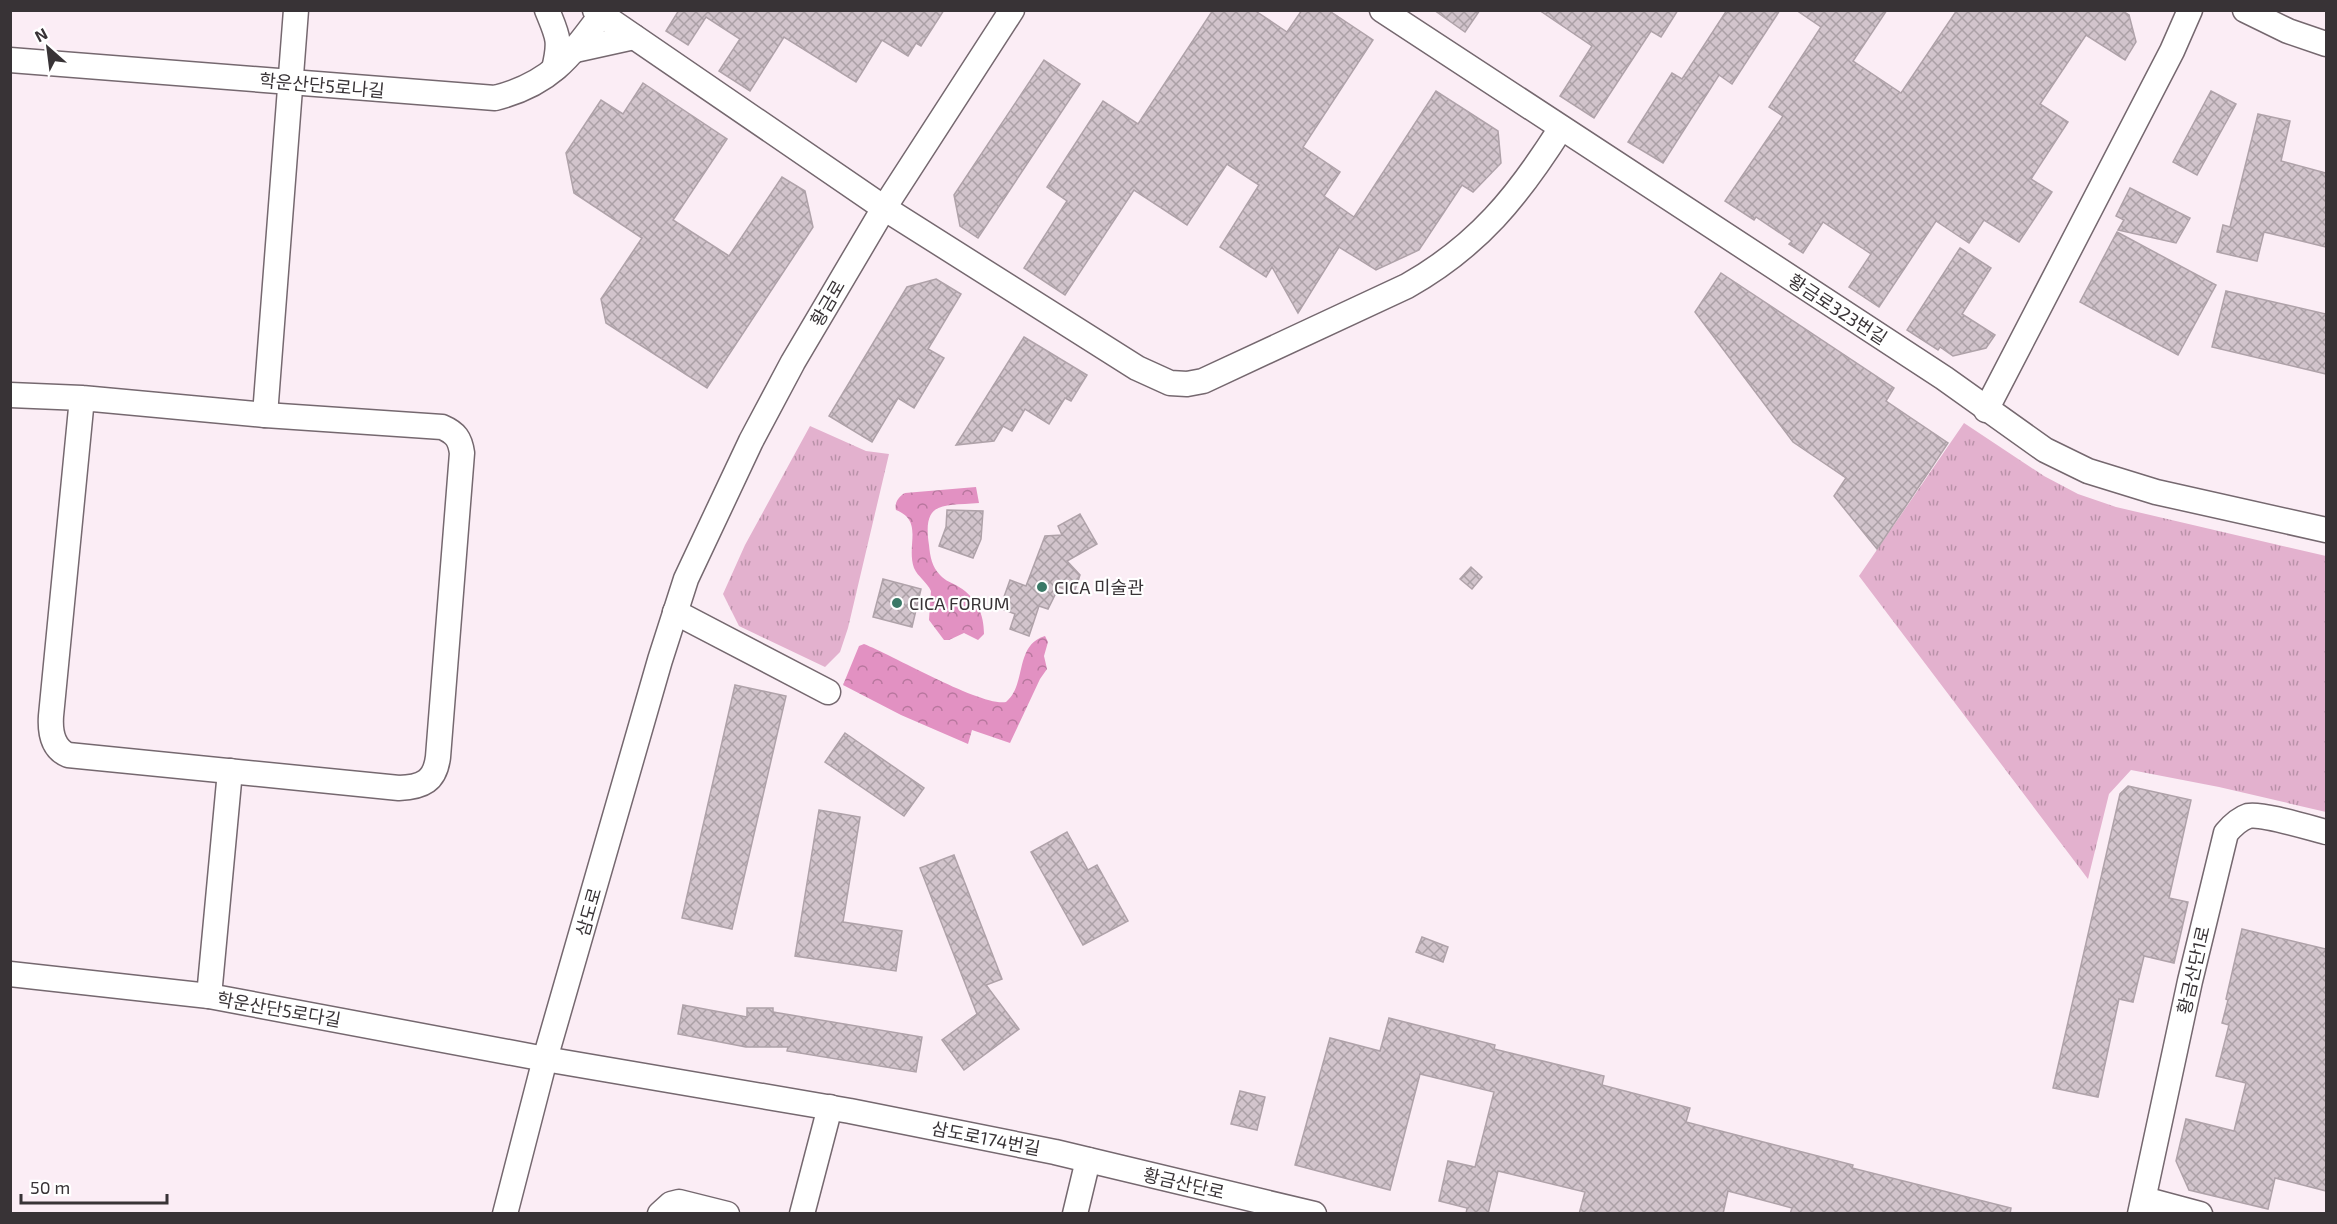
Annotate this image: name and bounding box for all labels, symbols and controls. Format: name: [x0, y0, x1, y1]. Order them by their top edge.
north arrow: [18, 18, 78, 78]
text: N: [31, 23, 50, 45]
street label: 학운산단5로나길: [258, 69, 386, 101]
street label: 황금로323번길: [1785, 269, 1891, 349]
street label: 황금로: [805, 276, 849, 330]
place label: CICA 미술관: [1054, 576, 1144, 598]
marker: CICA 미술관: [1035, 580, 1049, 594]
place label: CICA FORUM: [909, 592, 1010, 614]
marker: CICA FORUM: [890, 596, 904, 610]
street label: 삼도로: [571, 885, 605, 939]
street label: 황금산단1로: [2172, 924, 2214, 1016]
street label: 학운산단5로다길: [215, 987, 343, 1031]
street label: 삼도로174번길: [930, 1117, 1042, 1159]
street label: 황금산단로: [1141, 1163, 1227, 1203]
scale bar: [21, 1167, 166, 1205]
text: 50 m: [30, 1176, 70, 1198]

